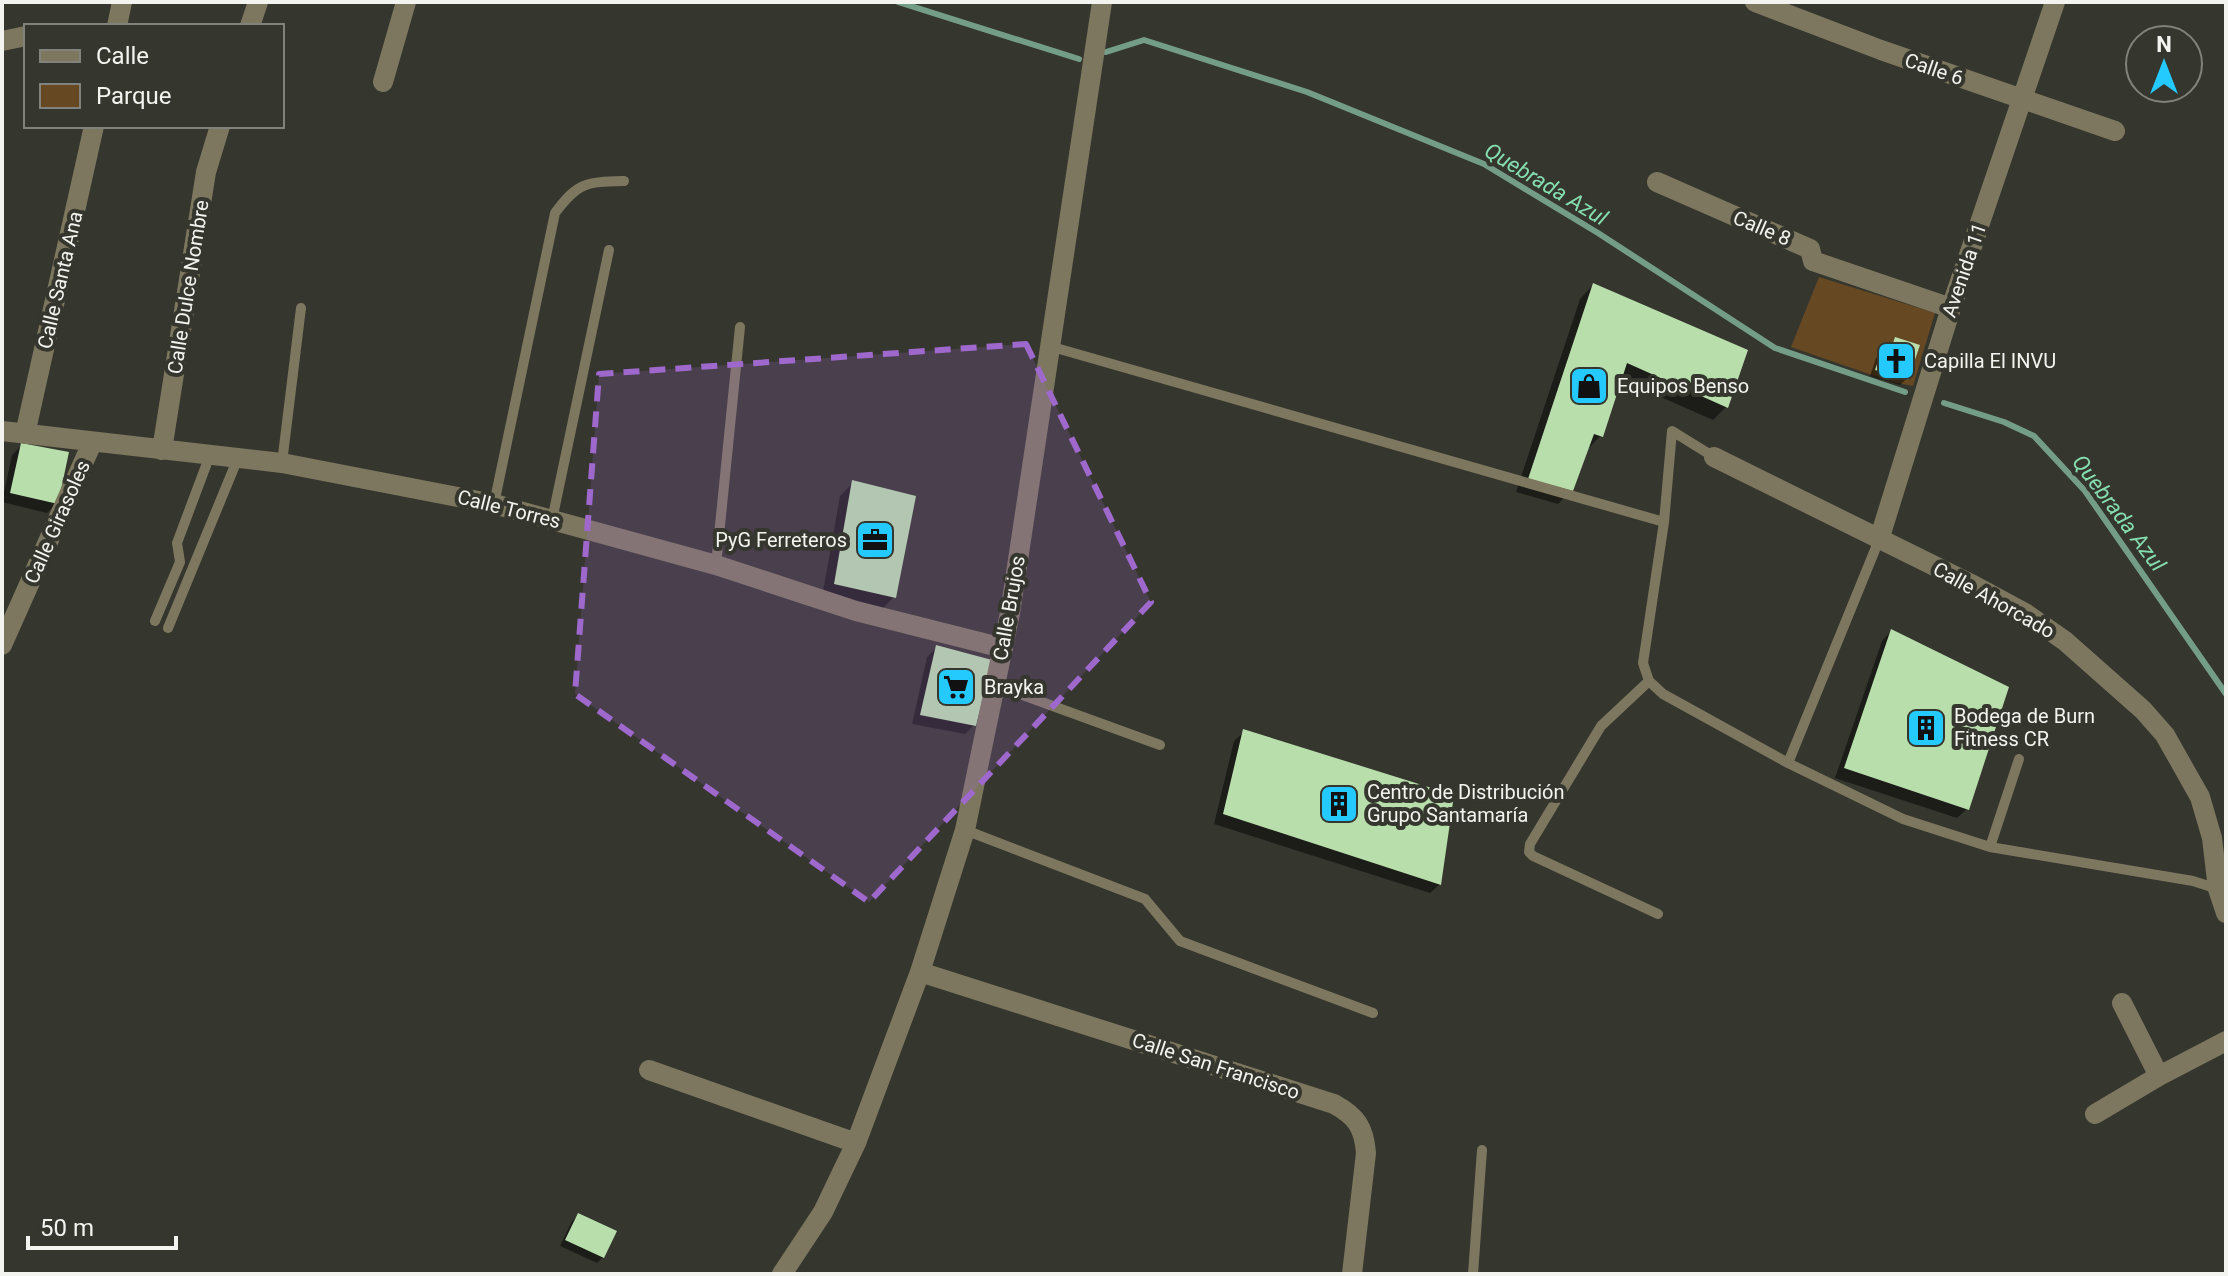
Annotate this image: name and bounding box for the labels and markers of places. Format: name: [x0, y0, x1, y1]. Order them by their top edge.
church icon: Capilla El INVU: [1875, 340, 1917, 382]
place label: Capilla El INVU: [1924, 349, 2056, 373]
shop icon: Equipos Benso: [1568, 365, 1610, 407]
place label: Equipos Benso: [1617, 374, 1749, 398]
office icon: PyG Ferreteros: [854, 519, 896, 561]
place label: PyG Ferreteros: [715, 528, 847, 552]
supermarket icon: Brayka: [935, 666, 977, 708]
place label: Brayka: [984, 675, 1044, 699]
place label: Bodega de Burn Fitness CR: [1954, 704, 2095, 751]
building icon: Bodega de Burn Fitness CR: [1905, 707, 1947, 749]
place label: Centro de Distribución Grupo Santamaría: [1367, 780, 1565, 827]
building icon: Centro de Distribución Grupo Santamaría: [1318, 783, 1360, 825]

